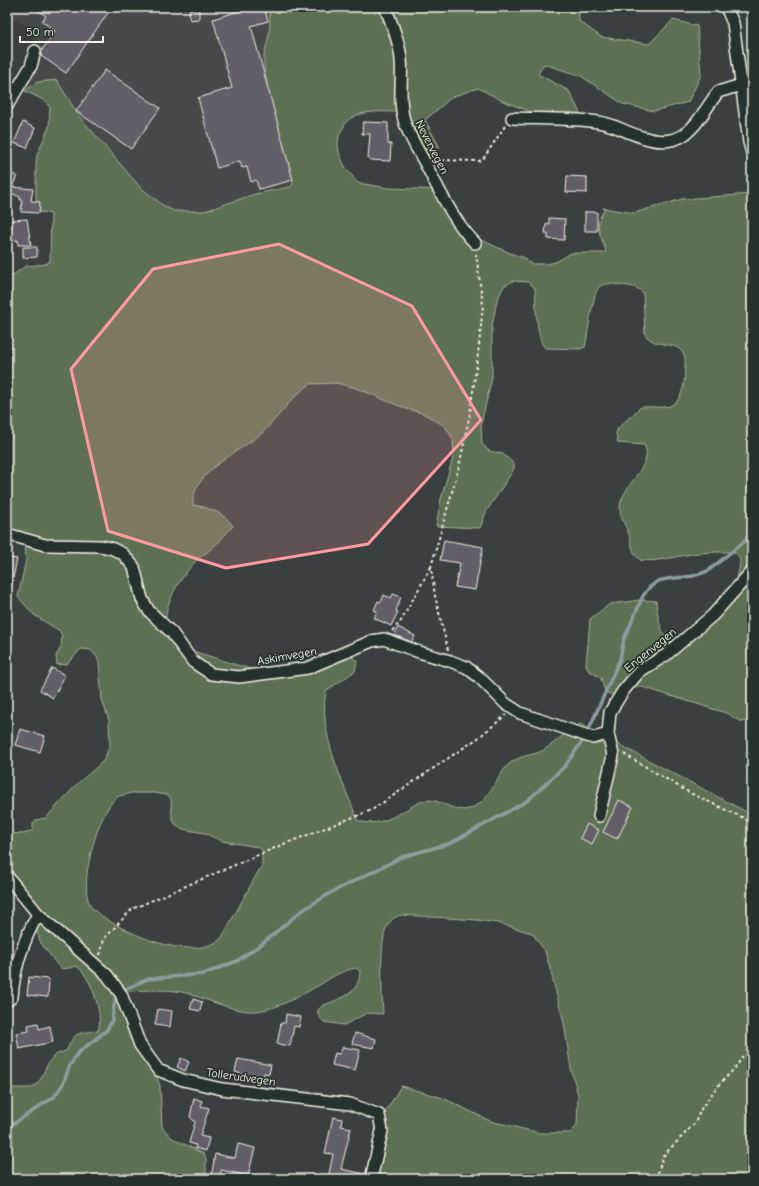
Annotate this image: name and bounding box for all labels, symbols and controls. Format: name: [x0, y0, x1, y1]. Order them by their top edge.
scale bar: [20, 18, 103, 44]
text: 50 m: [26, 25, 54, 39]
street label: Nevervegen: [412, 117, 452, 177]
street label: Engenvegen: [621, 625, 679, 675]
street label: Askimvegen: [256, 644, 318, 668]
street label: Tollerudvegen: [205, 1065, 277, 1089]

